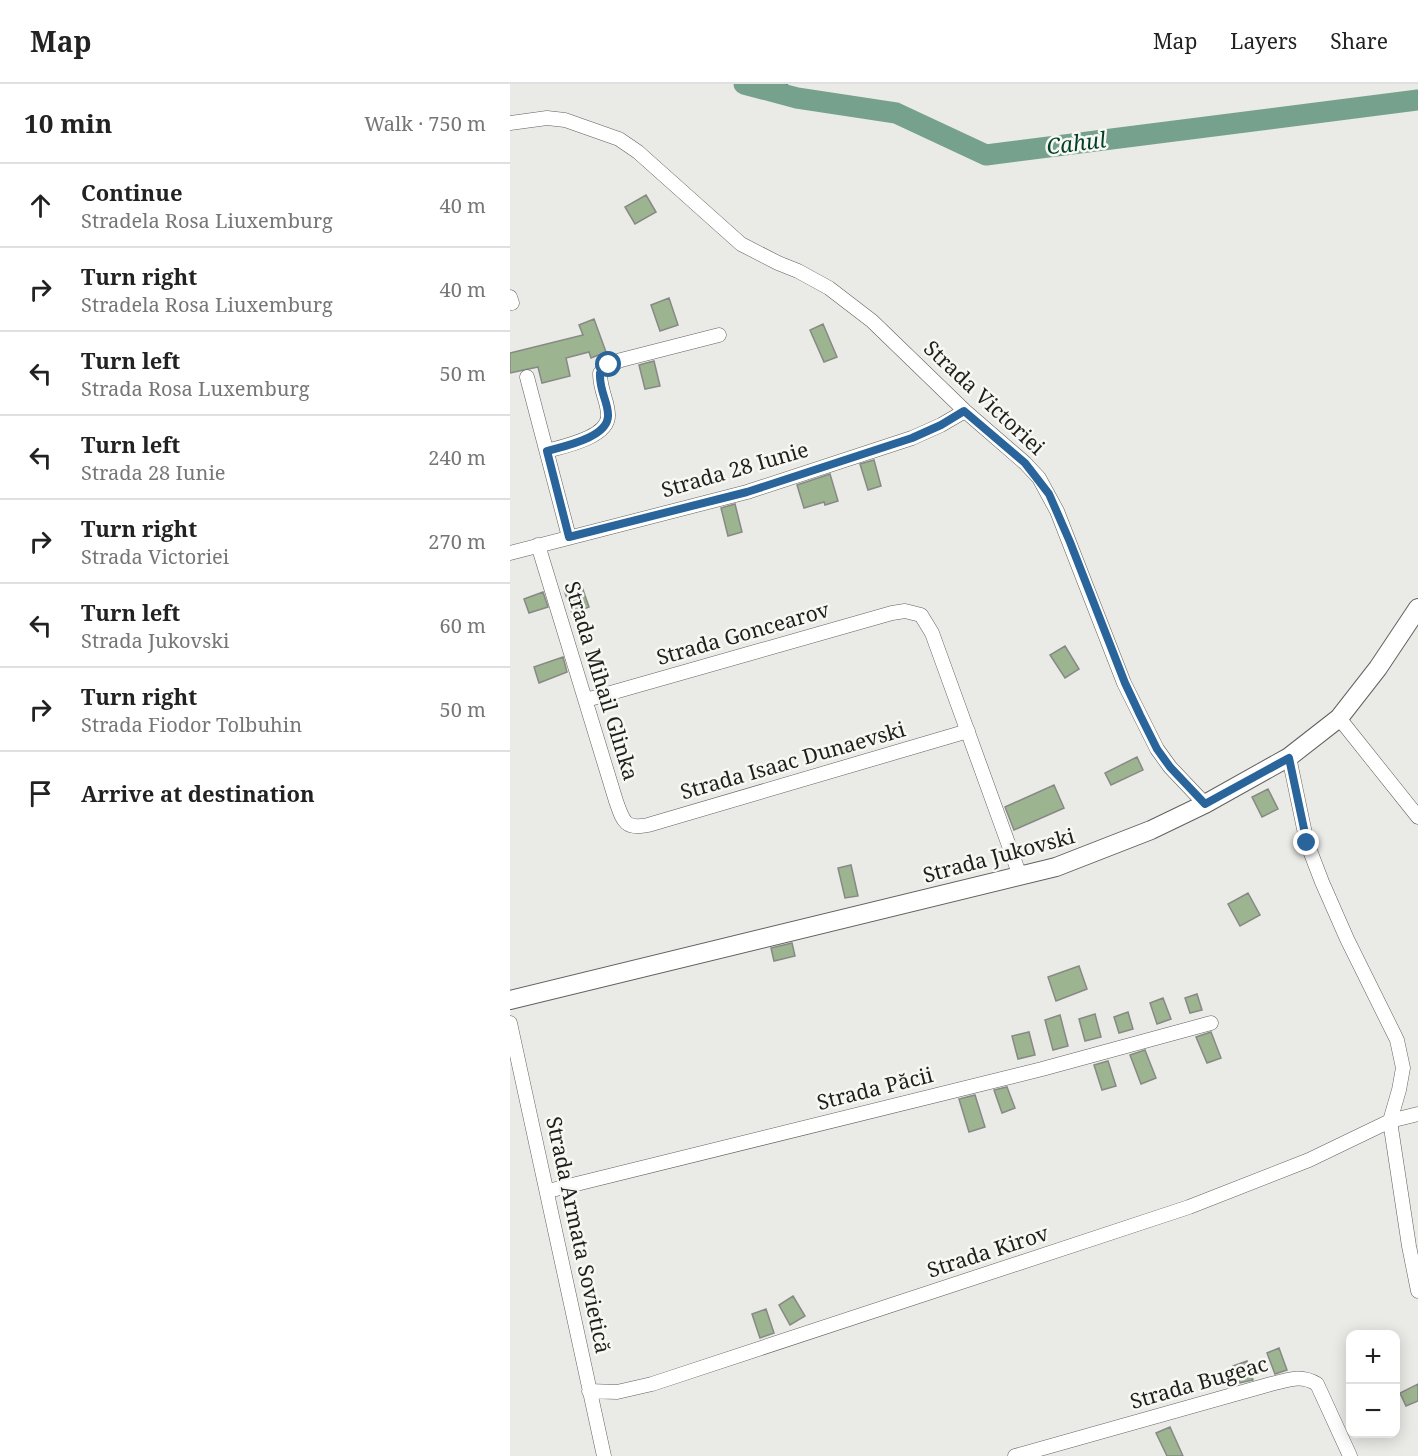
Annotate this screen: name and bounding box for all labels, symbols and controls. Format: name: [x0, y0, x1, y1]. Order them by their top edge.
text: Map: [30, 22, 92, 60]
text: Map: [1153, 27, 1197, 55]
text: Layers: [1230, 27, 1297, 55]
text: Share: [1330, 27, 1388, 55]
text: 10 min: [24, 105, 112, 141]
text: Walk · 750 m: [364, 110, 486, 137]
water label: Cahul: [1044, 123, 1108, 161]
text: Continue: [81, 177, 183, 207]
icon: ahead: [24, 189, 57, 222]
text: 40 m: [440, 192, 486, 219]
text: Stradela Rosa Liuxemburg: [81, 207, 333, 234]
text: Turn right: [81, 261, 197, 291]
icon: right: [24, 273, 57, 306]
text: 40 m: [440, 276, 486, 303]
text: Stradela Rosa Liuxemburg: [81, 291, 333, 318]
street label: Strada Victoriei: [918, 334, 1051, 461]
text: Turn left: [81, 345, 180, 375]
route start: [595, 351, 621, 377]
icon: left: [24, 357, 57, 390]
text: 50 m: [440, 360, 486, 387]
text: Strada Rosa Luxemburg: [81, 375, 310, 402]
text: Turn left: [81, 429, 180, 459]
street label: Strada 28 Iunie: [658, 435, 812, 503]
icon: left: [24, 441, 57, 474]
text: 240 m: [428, 444, 486, 471]
text: Strada 28 Iunie: [81, 459, 226, 486]
text: Turn right: [81, 513, 197, 543]
icon: right: [24, 525, 57, 558]
text: 270 m: [428, 528, 486, 555]
text: Strada Victoriei: [81, 543, 229, 570]
street label: Strada Mihail Glinka: [558, 578, 646, 784]
street label: Strada Goncearov: [653, 595, 833, 671]
text: Turn left: [81, 597, 180, 627]
icon: left: [24, 609, 57, 642]
text: 60 m: [440, 612, 486, 639]
text: Strada Jukovski: [81, 627, 229, 654]
text: Turn right: [81, 681, 197, 711]
icon: right: [24, 693, 57, 726]
text: 50 m: [440, 696, 486, 723]
text: Strada Fiodor Tolbuhin: [81, 711, 302, 738]
street label: Strada Isaac Dunaevski: [677, 714, 909, 806]
icon: arrive: [24, 777, 57, 810]
text: Arrive at destination: [81, 778, 315, 808]
street label: Strada Jukovski: [920, 821, 1078, 889]
route end: [1293, 829, 1319, 855]
street label: Strada Păcii: [814, 1060, 936, 1116]
street label: Strada Armata Sovietică: [540, 1114, 618, 1356]
street label: Strada Kirov: [924, 1218, 1053, 1284]
map controls: [1346, 1330, 1400, 1438]
button: +: [1346, 1330, 1400, 1384]
street label: Strada Bugeac: [1127, 1349, 1271, 1415]
button: −: [1346, 1384, 1400, 1438]

